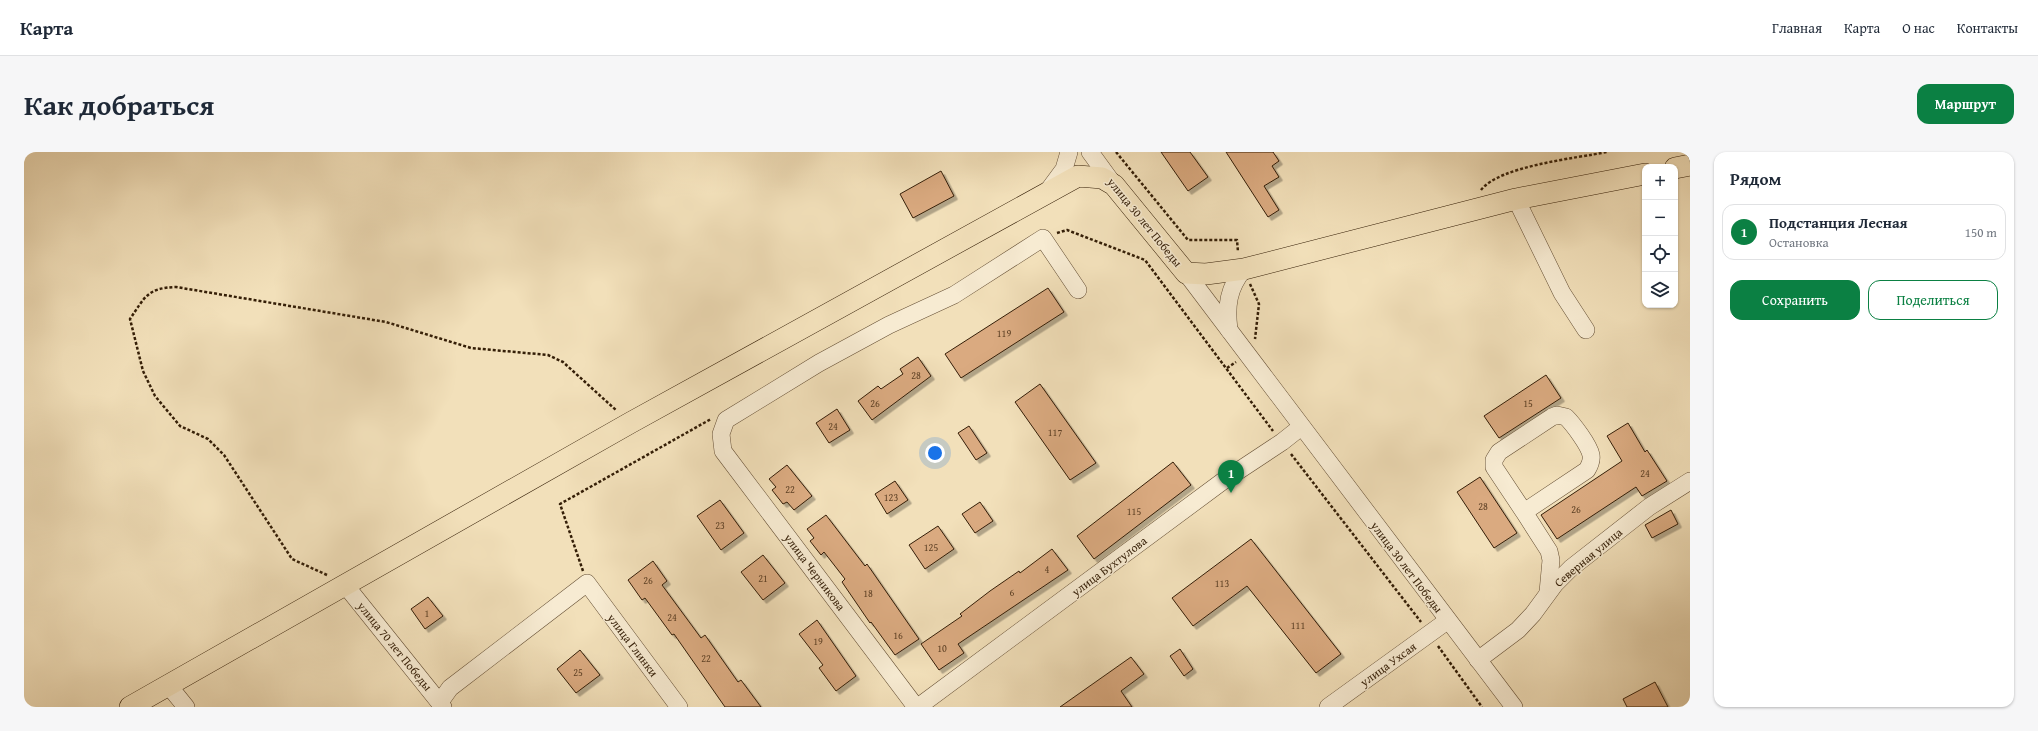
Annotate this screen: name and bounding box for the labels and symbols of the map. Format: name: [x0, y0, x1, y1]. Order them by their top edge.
street label: улица 30 лет Победы: [1103, 173, 1187, 271]
house number: 119: [997, 326, 1011, 341]
house number: 28: [911, 368, 921, 383]
house number: 26: [870, 396, 880, 411]
house number: 15: [1523, 396, 1533, 411]
house number: 24: [828, 419, 838, 434]
house number: 117: [1048, 425, 1062, 440]
your location: [925, 443, 945, 463]
pin: 1: [1218, 460, 1244, 493]
house number: 24: [1640, 466, 1650, 481]
house number: 22: [785, 482, 795, 497]
house number: 123: [884, 490, 898, 505]
house number: 28: [1478, 499, 1488, 514]
house number: 26: [1571, 502, 1581, 517]
house number: 115: [1127, 504, 1141, 519]
street label: улица 30 лет Победы: [1366, 517, 1447, 617]
house number: 23: [715, 518, 725, 533]
street label: Северная улица: [1550, 523, 1626, 590]
street label: улица Черникова: [780, 529, 850, 614]
street label: улица Бухтулова: [1067, 532, 1150, 601]
house number: 125: [924, 540, 938, 555]
house number: 4: [1045, 562, 1050, 577]
house number: 21: [758, 571, 768, 586]
house number: 26: [643, 573, 653, 588]
house number: 113: [1215, 576, 1229, 591]
house number: 6: [1010, 585, 1015, 600]
house number: 18: [863, 586, 873, 601]
street label: улица 70 лет Победы: [353, 597, 437, 695]
house number: 1: [425, 606, 430, 621]
street label: улица Глинки: [603, 609, 662, 680]
house number: 24: [667, 610, 677, 625]
house number: 111: [1291, 618, 1305, 633]
house number: 16: [893, 628, 903, 643]
house number: 19: [813, 634, 823, 649]
street label: улица Ухсая: [1356, 638, 1420, 691]
house number: 10: [937, 641, 947, 656]
house number: 22: [701, 651, 711, 666]
house number: 25: [573, 665, 583, 680]

